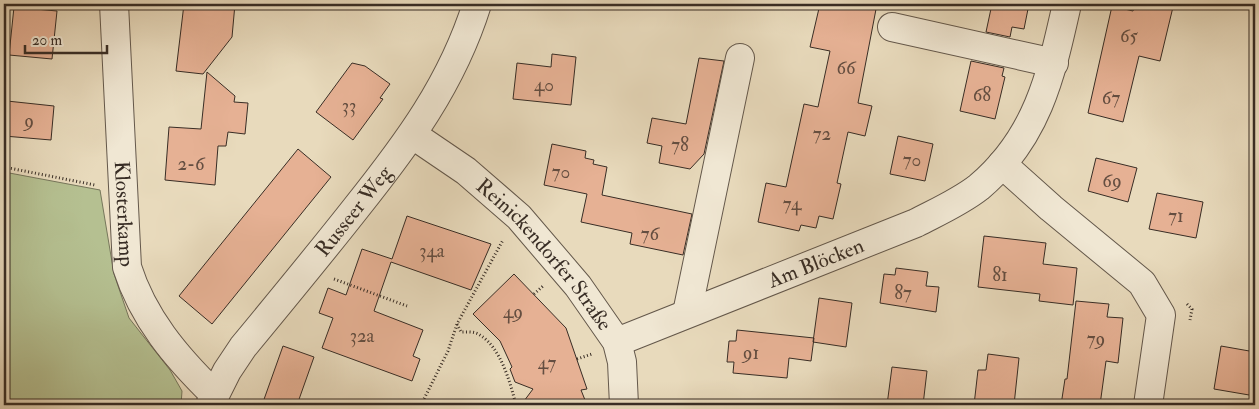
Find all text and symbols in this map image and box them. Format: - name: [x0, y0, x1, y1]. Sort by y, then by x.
- scale bar: [25, 22, 108, 54]
- house number: 65: [1120, 24, 1139, 48]
- text: 20 m: [32, 31, 62, 50]
- house number: 66: [836, 56, 857, 80]
- house number: 40: [534, 73, 554, 97]
- house number: 68: [973, 83, 991, 107]
- house number: 67: [1102, 86, 1120, 110]
- house number: 33: [342, 94, 356, 118]
- house number: 9: [22, 109, 34, 133]
- house number: 72: [813, 122, 831, 146]
- house number: 78: [671, 133, 689, 157]
- house number: 70: [903, 148, 921, 172]
- house number: 2-6: [177, 152, 206, 176]
- street label: Klosterkamp: [108, 160, 140, 267]
- street label: Russeer Weg: [310, 160, 398, 262]
- house number: 70: [552, 160, 570, 184]
- house number: 69: [1102, 169, 1122, 193]
- street label: Reinickendorfer Straße: [470, 173, 618, 336]
- house number: 74: [783, 192, 802, 216]
- house number: 71: [1168, 204, 1184, 228]
- house number: 76: [641, 222, 661, 246]
- street label: Am Blöcken: [763, 232, 868, 295]
- house number: 34a: [419, 239, 445, 263]
- house number: 81: [992, 263, 1008, 287]
- house number: 87: [894, 281, 912, 305]
- house number: 49: [503, 300, 523, 324]
- house number: 32a: [350, 324, 375, 348]
- house number: 79: [1087, 327, 1105, 351]
- house number: 91: [741, 341, 759, 365]
- house number: 47: [538, 351, 557, 375]

